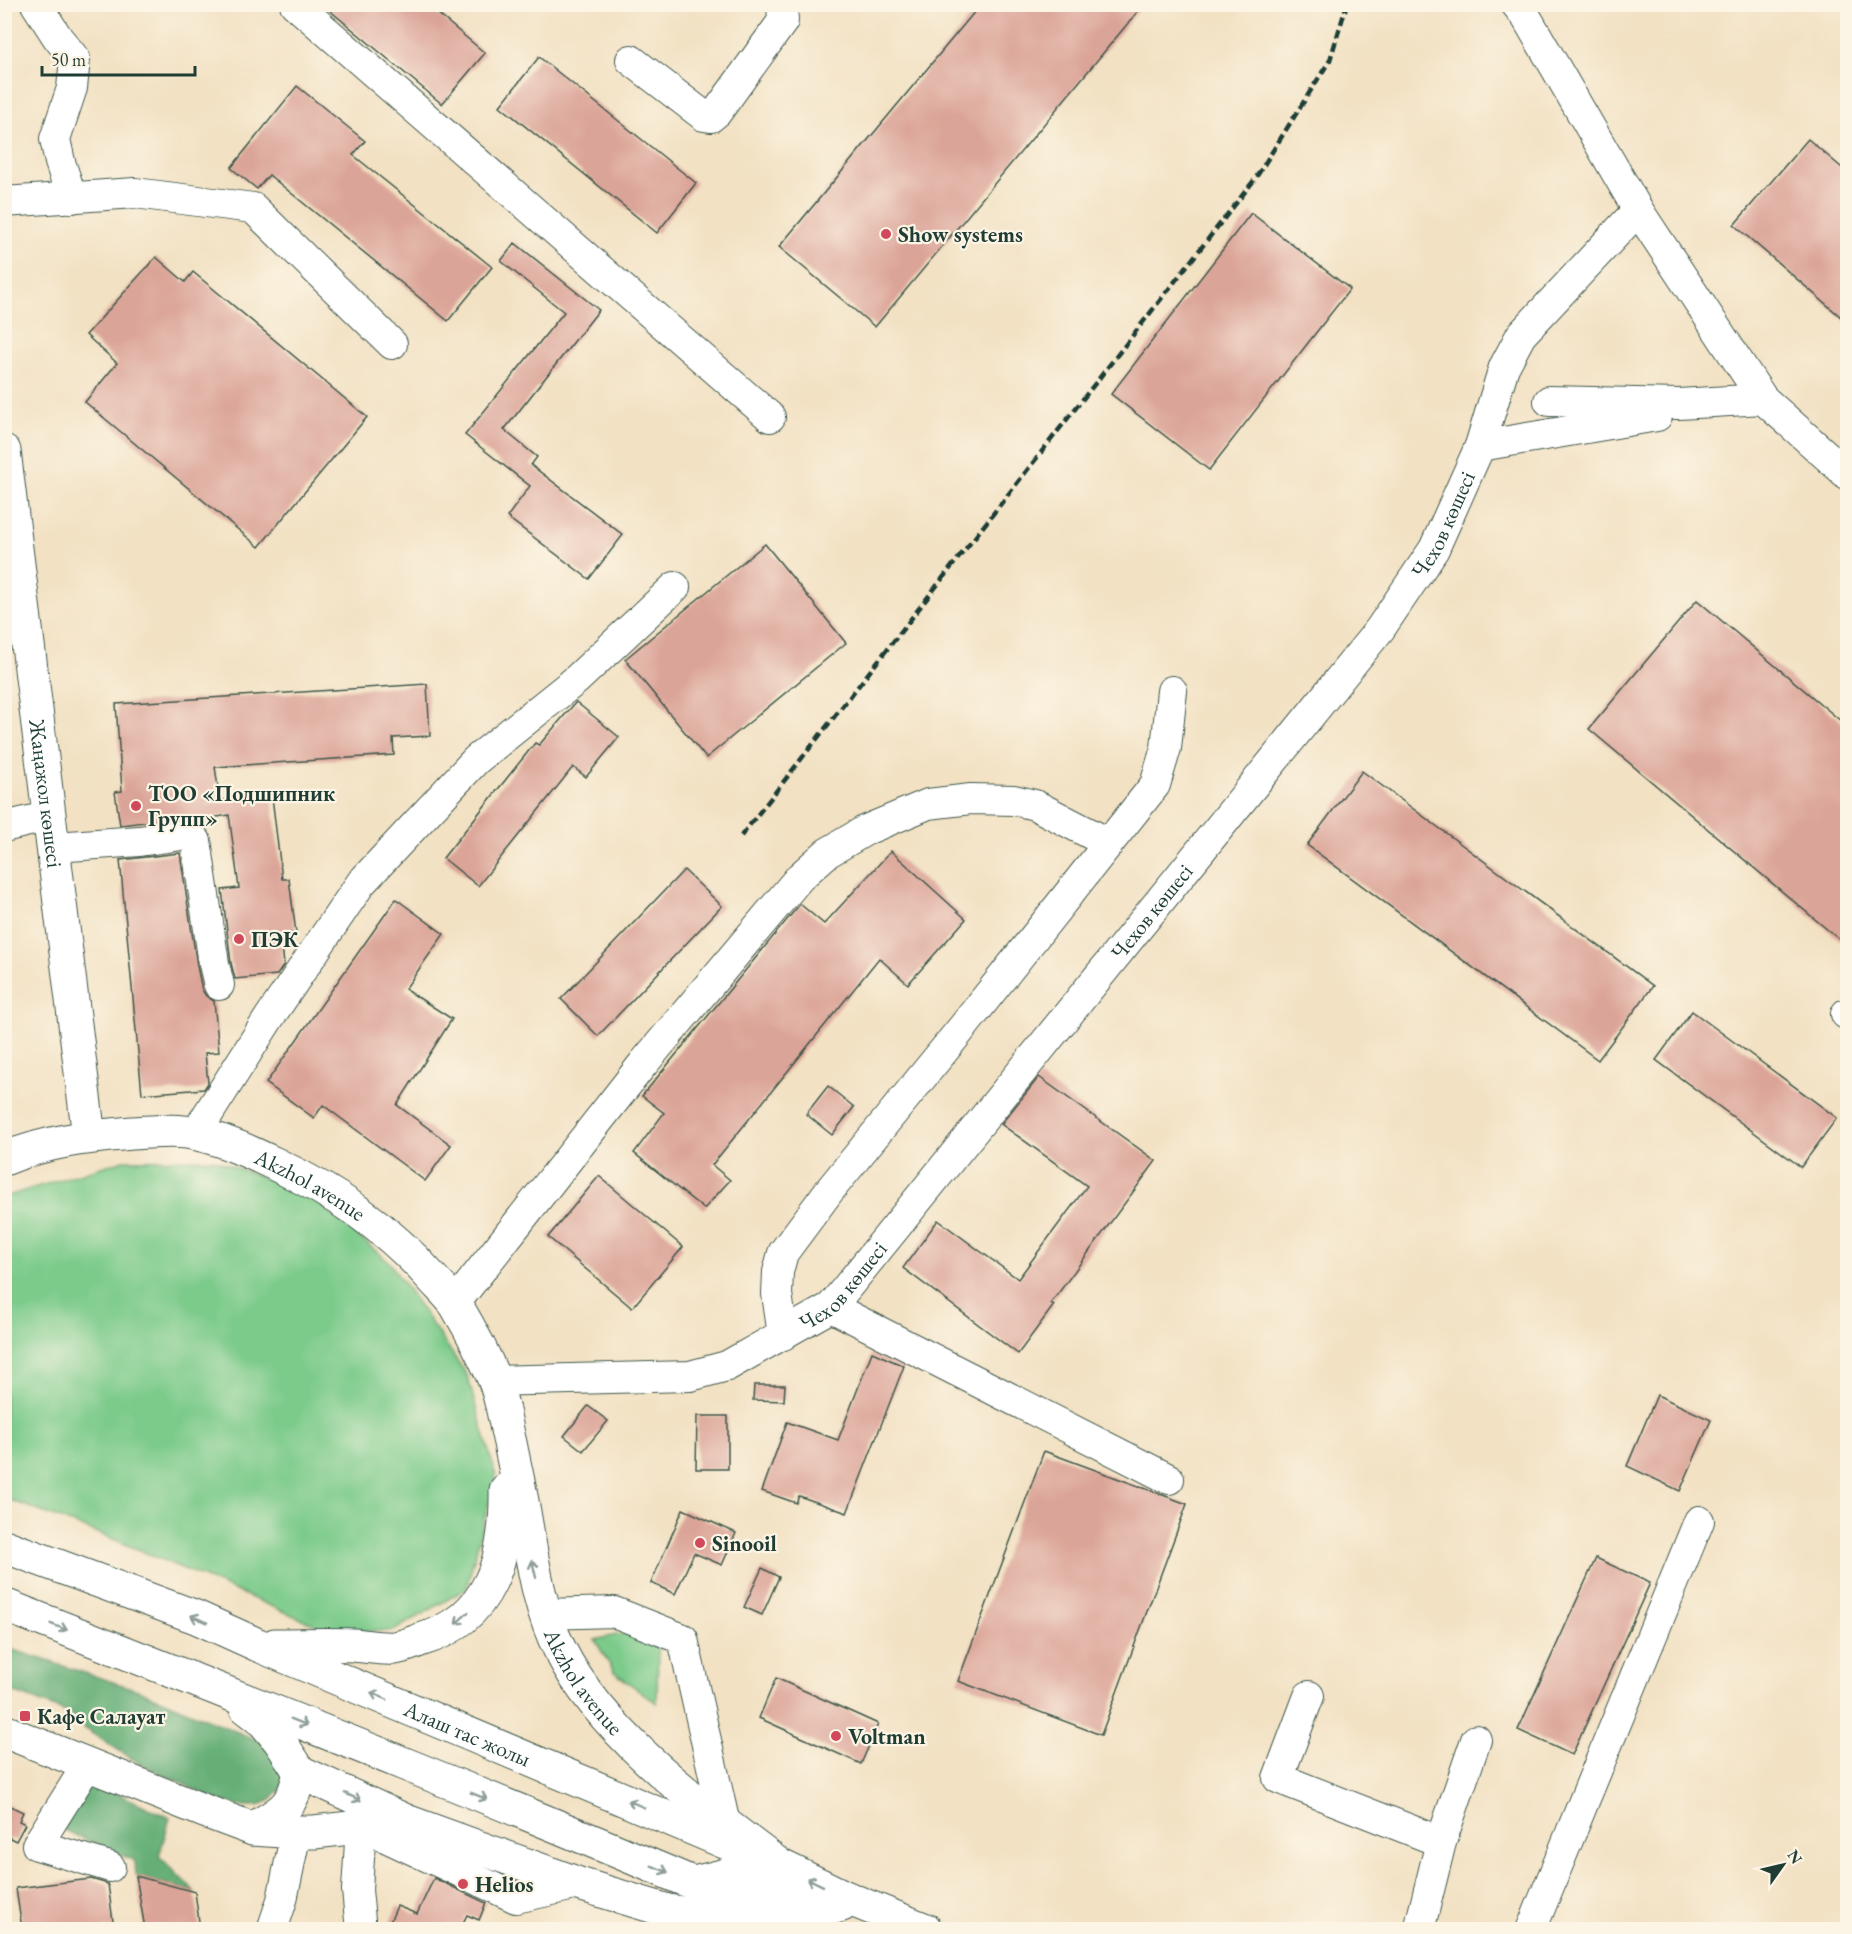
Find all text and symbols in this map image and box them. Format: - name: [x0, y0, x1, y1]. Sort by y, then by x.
- scale bar: [42, 39, 195, 77]
- text: 50 m: [51, 48, 86, 71]
- place label: Show systems: [898, 220, 1023, 249]
- marker: Show systems: [879, 227, 893, 241]
- street label: Чехов көшесі: [1405, 467, 1482, 584]
- street label: Жаңажол көшесі: [22, 716, 70, 869]
- place label: ТОО «Подшипник Групп»: [148, 779, 336, 833]
- marker: ТОО «Подшипник Групп»: [129, 799, 143, 813]
- street label: Чехов көшесі: [1104, 858, 1199, 966]
- place label: ПЭК: [251, 925, 299, 954]
- marker: ПЭК: [232, 932, 246, 946]
- street label: Akzhol avenue: [249, 1142, 372, 1228]
- street label: Чехов көшесі: [794, 1235, 894, 1337]
- place label: Sinooil: [712, 1529, 777, 1558]
- marker: Sinooil: [693, 1536, 707, 1550]
- one-way arrow: [527, 1560, 539, 1579]
- one-way arrow: [454, 1611, 469, 1625]
- one-way arrow: [191, 1613, 209, 1624]
- one-way arrow: [49, 1622, 68, 1633]
- street label: Akzhol avenue: [537, 1623, 630, 1742]
- one-way arrow: [370, 1690, 388, 1701]
- street label: Алаш тас жолы: [399, 1694, 535, 1773]
- place label: Кафе Салауат: [37, 1702, 166, 1731]
- marker: Кафе Салауат: [18, 1709, 32, 1723]
- one-way arrow: [289, 1717, 307, 1728]
- place label: Voltman: [848, 1722, 926, 1751]
- marker: Voltman: [829, 1729, 843, 1743]
- one-way arrow: [343, 1791, 361, 1803]
- one-way arrow: [470, 1791, 488, 1802]
- one-way arrow: [627, 1798, 645, 1809]
- north arrow: [1753, 1835, 1813, 1895]
- text: N: [1783, 1846, 1807, 1868]
- one-way arrow: [650, 1864, 669, 1875]
- place label: Helios: [475, 1870, 534, 1899]
- one-way arrow: [806, 1875, 824, 1887]
- marker: Helios: [456, 1877, 470, 1891]

